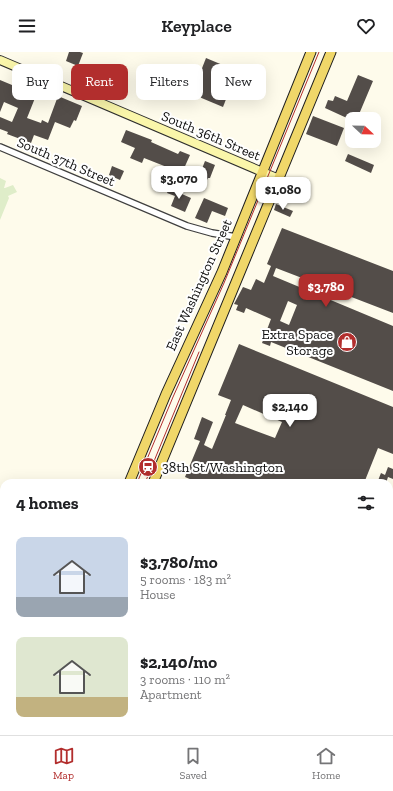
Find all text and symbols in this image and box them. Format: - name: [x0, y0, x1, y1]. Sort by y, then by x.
- icon: menu: [16, 15, 38, 37]
- text: Keyplace: [161, 15, 232, 37]
- icon: heart: [355, 15, 377, 37]
- chip: Buy: [12, 64, 63, 100]
- chip: Rent: [71, 64, 128, 100]
- chip: Filters: [136, 64, 203, 100]
- chip: New: [211, 64, 266, 100]
- street label: South 36th Street: [159, 108, 264, 165]
- north arrow: [345, 112, 381, 148]
- map controls: [345, 112, 381, 148]
- street label: South 37th Street: [14, 134, 118, 191]
- pin: $3,070: [146, 166, 212, 200]
- text: $3,070: [160, 171, 198, 186]
- pin: $1,080: [250, 177, 316, 211]
- text: $1,080: [265, 182, 301, 197]
- street label: East Washington Street: [162, 216, 236, 353]
- pin: $3,780: [293, 274, 359, 308]
- text: $3,780: [308, 279, 344, 294]
- place label: Extra Space Storage: [262, 326, 333, 359]
- shop icon: Extra Space Storage: [336, 331, 358, 353]
- pin: $2,140: [257, 394, 323, 428]
- text: $2,140: [272, 399, 308, 414]
- station icon: 38th St/Washington: [137, 456, 159, 478]
- place label: 38th St/Washington: [162, 459, 283, 476]
- icon: filters: [355, 492, 377, 514]
- text: 4 homes: [16, 493, 79, 513]
- text: $3,780/mo: [140, 552, 218, 572]
- icon: home: [48, 553, 96, 601]
- text: 5 rooms · 183 m²: [140, 572, 231, 587]
- text: House: [140, 587, 175, 602]
- text: $2,140/mo: [140, 652, 217, 672]
- icon: home: [48, 653, 96, 701]
- text: 3 rooms · 110 m²: [140, 672, 230, 687]
- text: Apartment: [140, 687, 202, 702]
- tab: Map: [53, 745, 75, 782]
- tab: Saved: [180, 745, 207, 782]
- tab: Home: [312, 745, 340, 782]

